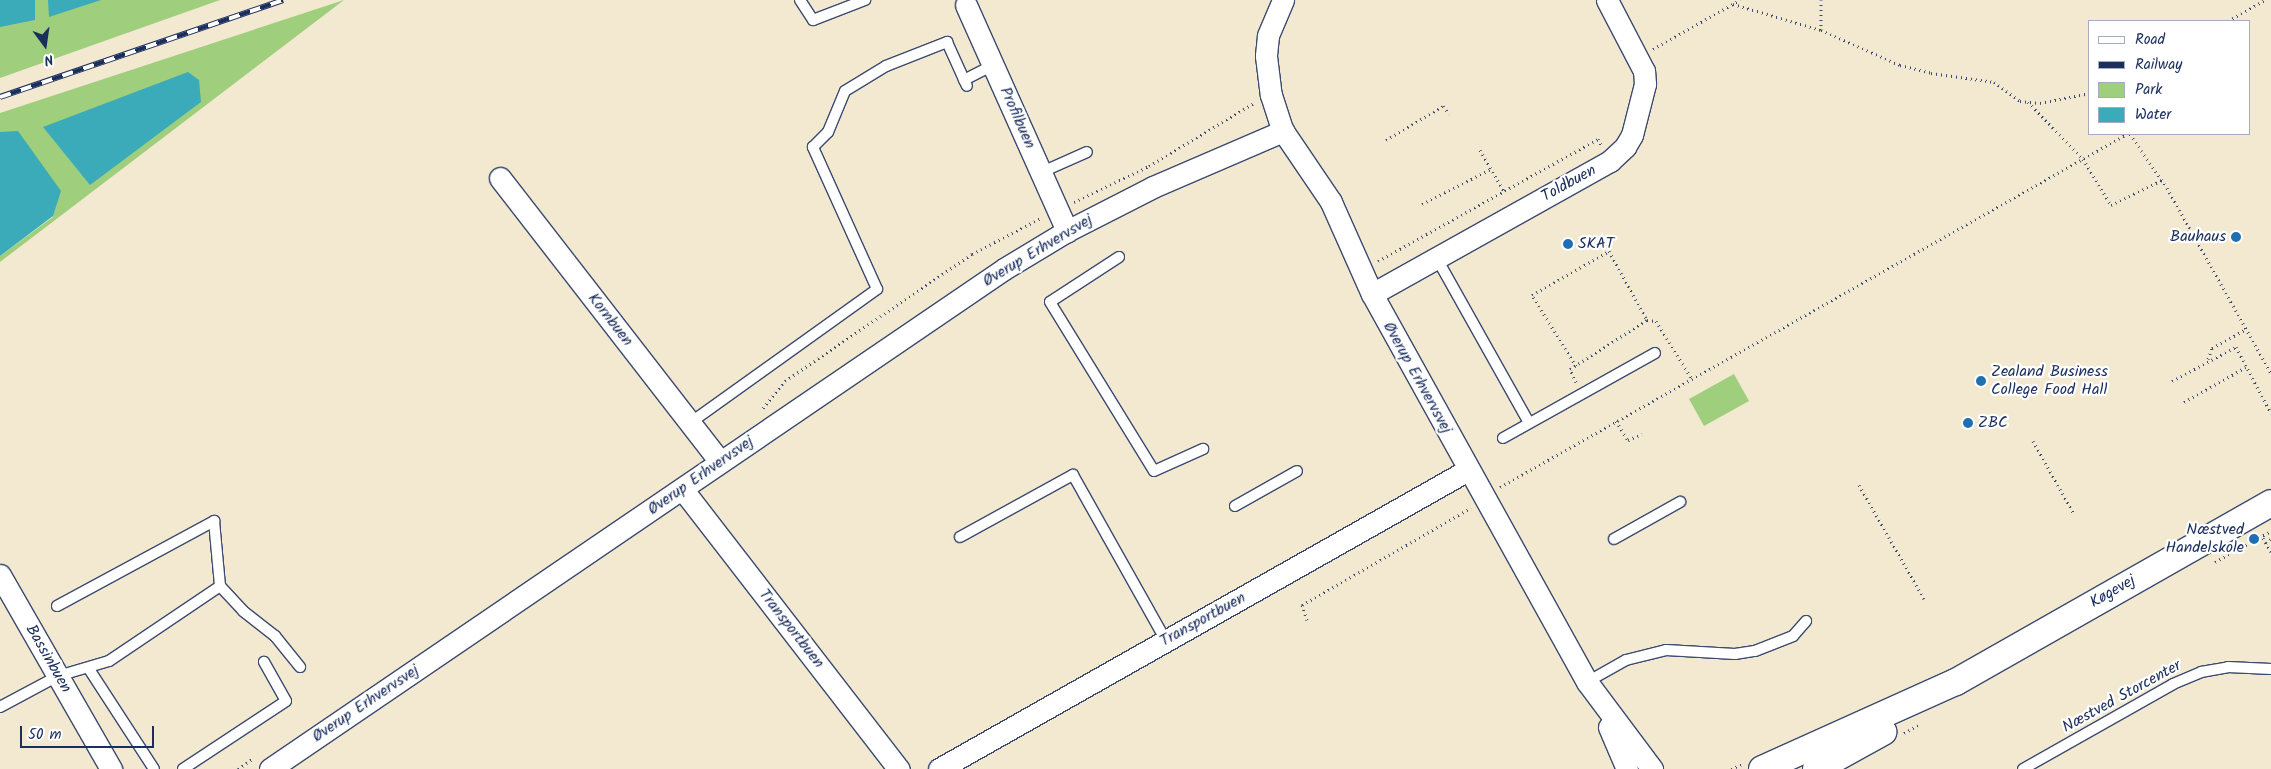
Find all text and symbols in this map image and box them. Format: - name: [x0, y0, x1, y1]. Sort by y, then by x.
- north arrow: [20, 20, 70, 70]
- legend: [2088, 20, 2251, 135]
- text: Road: [2135, 28, 2165, 52]
- text: N: [42, 48, 56, 71]
- text: Railway: [2135, 53, 2182, 77]
- text: Park: [2135, 78, 2162, 102]
- street label: Profilbuen: [995, 84, 1039, 152]
- text: Water: [2135, 103, 2171, 127]
- street label: Toldbuen: [1538, 161, 1600, 207]
- street label: Øverup Erhvervsvej: [980, 211, 1096, 291]
- place label: Bauhaus: [2170, 227, 2226, 247]
- marker: Bauhaus: [2230, 231, 2242, 243]
- place label: SKAT: [1578, 234, 1614, 254]
- marker: SKAT: [1562, 238, 1574, 250]
- street label: Kornbuen: [583, 290, 637, 350]
- street label: Øverup Erhvervsvej: [1378, 319, 1456, 437]
- place label: Zealand Business College Food Hall: [1991, 362, 2108, 400]
- marker: Zealand Business College Food Hall: [1975, 375, 1987, 387]
- place label: ZBC: [1978, 413, 2008, 433]
- marker: ZBC: [1962, 417, 1974, 429]
- street label: Øverup Erhvervsvej: [644, 432, 758, 520]
- place label: Næstved Handelskole: [2165, 520, 2244, 558]
- marker: Næstved Handelskole: [2248, 533, 2260, 545]
- street label: Køgevej: [2087, 571, 2139, 613]
- street label: Transportbuen: [754, 586, 828, 672]
- street label: Transportbuen: [1157, 589, 1249, 651]
- street label: Bassinbuen: [21, 622, 75, 696]
- street label: Næstved Storcenter: [2059, 656, 2185, 738]
- street label: Øverup Erhvervsvej: [309, 661, 423, 747]
- scale bar: [22, 716, 156, 748]
- text: 50 m: [28, 723, 62, 747]

